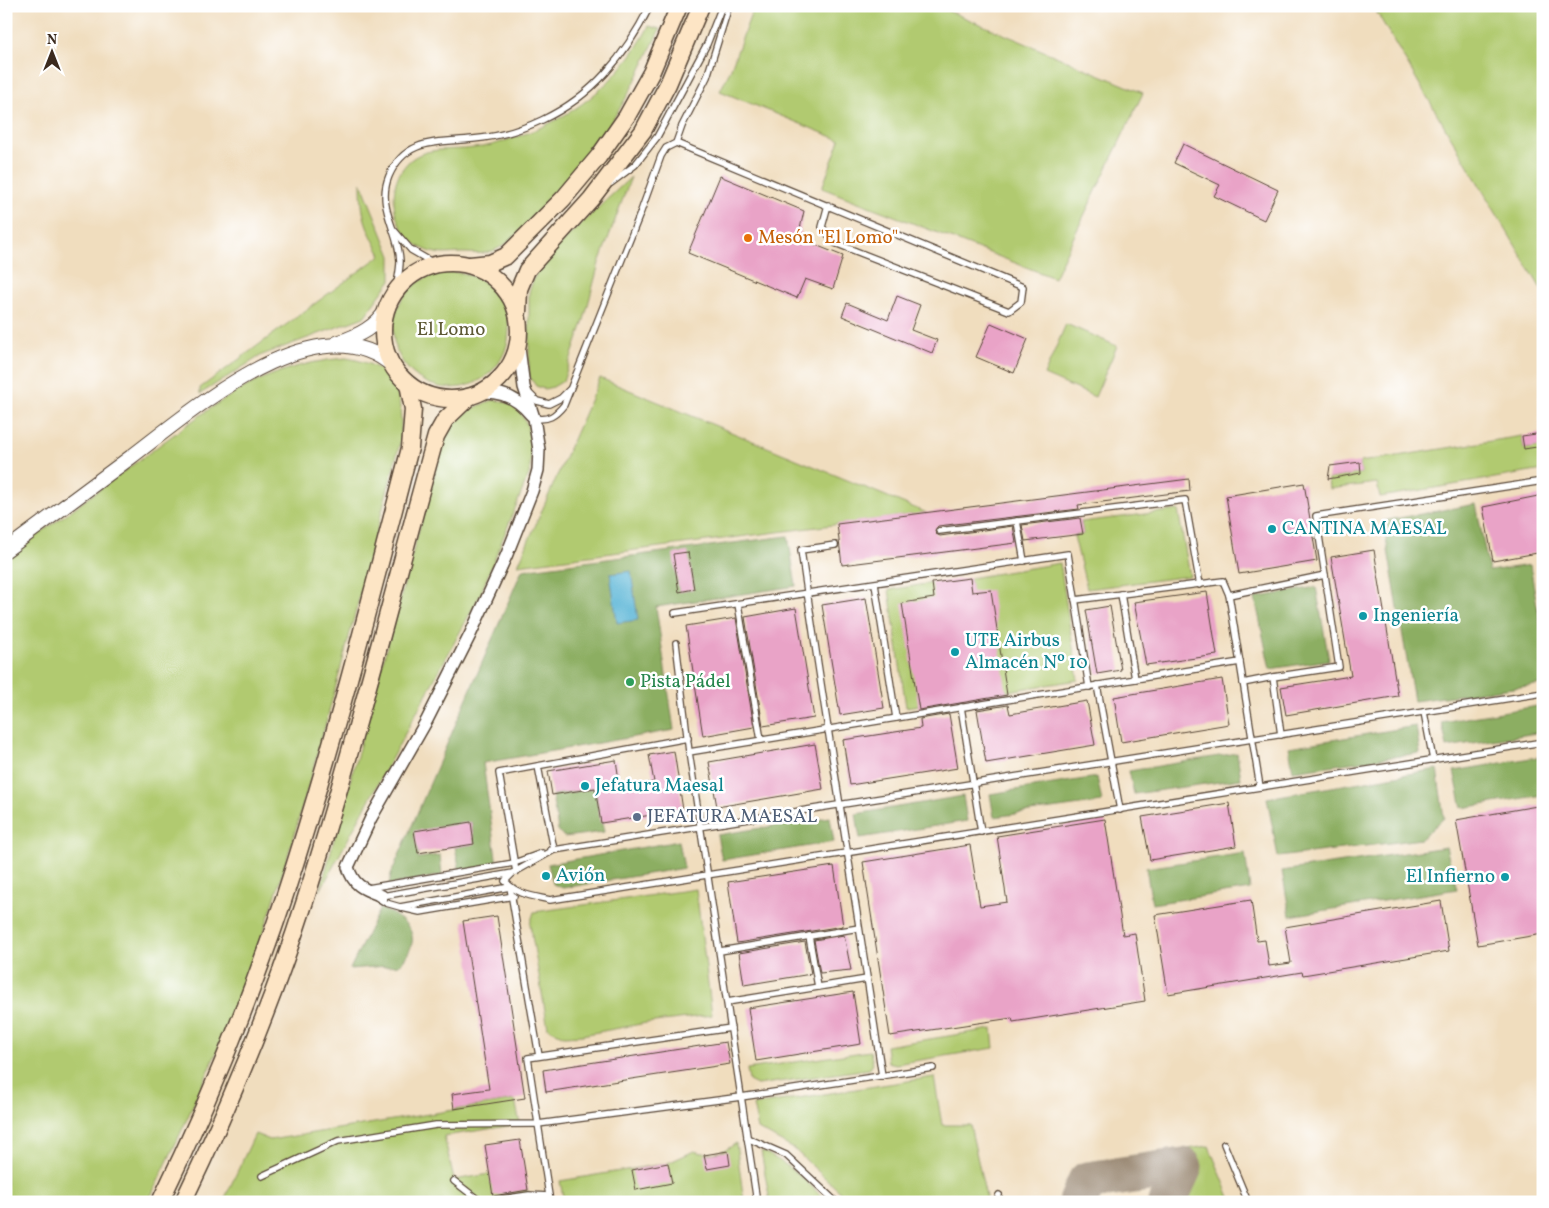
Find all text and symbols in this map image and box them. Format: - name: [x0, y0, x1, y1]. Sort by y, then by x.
- north arrow: [28, 28, 78, 78]
- text: N: [47, 31, 57, 50]
- place label: Mesón "El Lomo": [758, 225, 898, 251]
- marker: Mesón "El Lomo": [742, 232, 754, 244]
- park label: El Lomo: [417, 317, 485, 343]
- place label: CANTINA MAESAL: [1282, 516, 1447, 542]
- marker: CANTINA MAESAL: [1266, 523, 1278, 535]
- place label: Ingeniería: [1373, 603, 1459, 629]
- marker: Ingeniería: [1357, 610, 1369, 622]
- place label: UTE Airbus Almacén Nº 10: [965, 628, 1088, 676]
- marker: UTE Airbus Almacén Nº 10: [949, 646, 961, 658]
- place label: Pista Pádel: [640, 669, 731, 695]
- marker: Pista Pádel: [624, 676, 636, 688]
- place label: Jefatura Maesal: [595, 773, 724, 799]
- marker: Jefatura Maesal: [579, 780, 591, 792]
- place label: JEFATURA MAESAL: [647, 804, 818, 830]
- marker: JEFATURA MAESAL: [631, 811, 643, 823]
- place label: Avión: [556, 863, 605, 889]
- place label: El Infierno: [1406, 864, 1495, 890]
- marker: Avión: [540, 870, 552, 882]
- marker: El Infierno: [1499, 871, 1511, 883]

